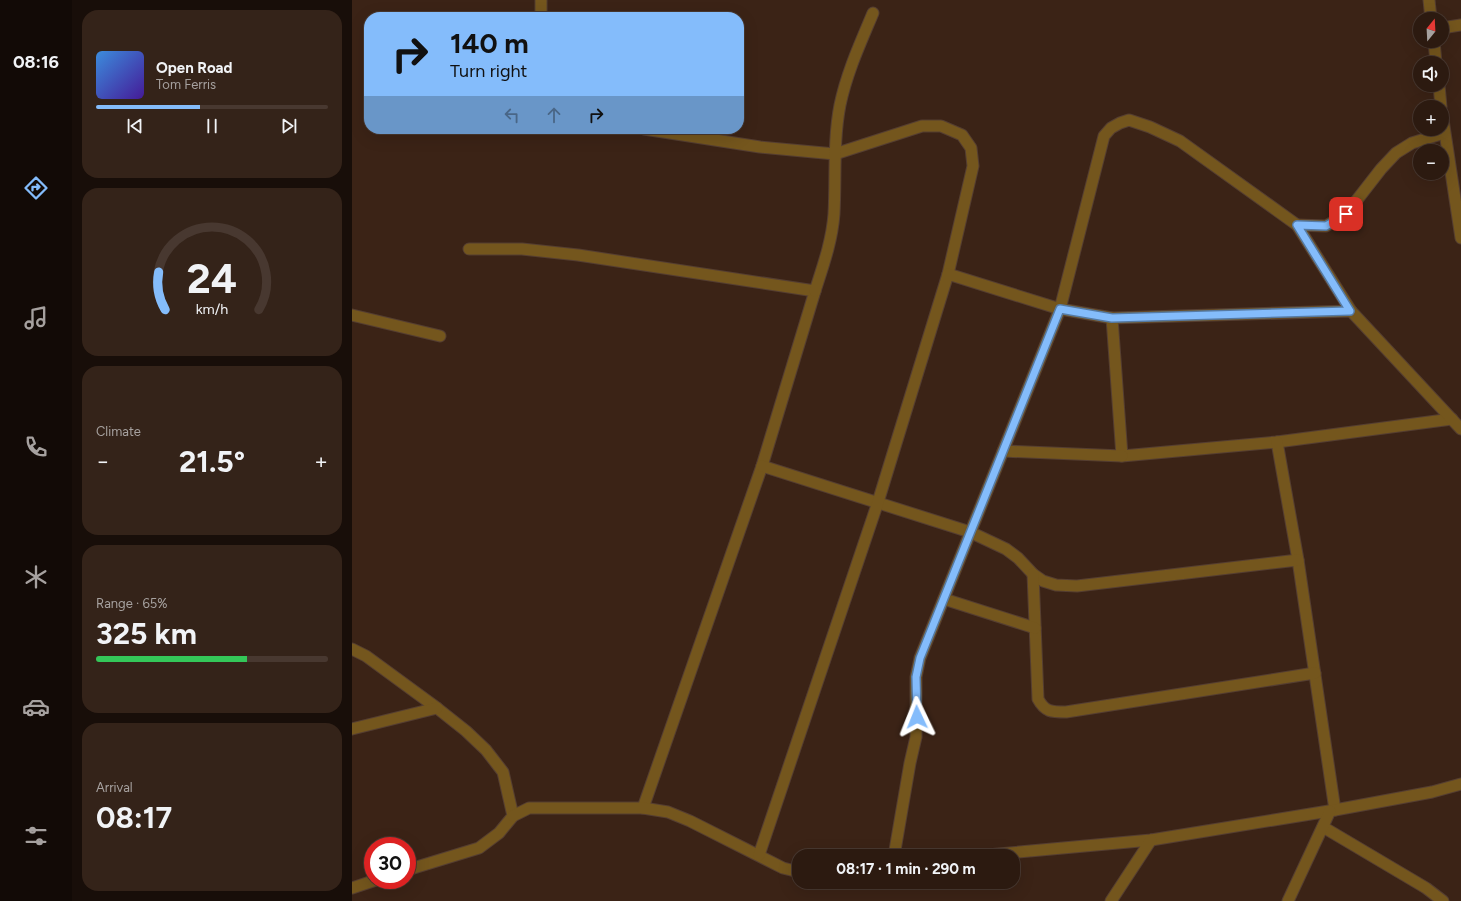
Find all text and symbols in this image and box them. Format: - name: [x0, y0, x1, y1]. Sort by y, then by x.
- north arrow: [1413, 12, 1449, 48]
- map controls: [1413, 12, 1449, 180]
- text: 140 m: [450, 26, 529, 60]
- icon: right: [384, 28, 436, 80]
- text: 08:16: [13, 51, 59, 73]
- button: sound: [1413, 56, 1449, 92]
- text: Open Road: [156, 59, 233, 77]
- text: Turn right: [450, 60, 527, 82]
- text: Tom Ferris: [156, 77, 216, 92]
- button: +: [1413, 100, 1449, 136]
- icon: left: [501, 104, 523, 126]
- icon: ahead: [543, 104, 565, 126]
- icon: right: [585, 104, 607, 126]
- icon: previous: [124, 115, 146, 137]
- icon: pause: [201, 115, 223, 137]
- icon: next: [278, 115, 300, 137]
- button: −: [1413, 144, 1449, 180]
- icon: directions: [22, 174, 50, 202]
- pin: [1329, 197, 1363, 231]
- icon: arrive: [1335, 203, 1357, 225]
- text: 24: [187, 253, 237, 303]
- text: km/h: [196, 300, 228, 318]
- icon: music: [22, 304, 50, 332]
- text: Climate: [96, 424, 141, 439]
- icon: phone: [22, 433, 50, 461]
- text: 21.5°: [179, 443, 245, 480]
- text: −: [96, 448, 110, 475]
- text: +: [314, 448, 328, 475]
- icon: climate: [22, 563, 50, 591]
- text: Range · 65%: [96, 596, 168, 611]
- text: 325 km: [96, 615, 197, 652]
- icon: car: [22, 693, 50, 721]
- position arrow: [896, 696, 938, 738]
- text: Arrival: [96, 780, 133, 795]
- text: 08:17: [96, 799, 172, 836]
- icon: filters: [22, 822, 50, 850]
- speed limit sign: 30: [364, 837, 416, 889]
- text: 08:17 · 1 min · 290 m: [836, 860, 976, 878]

